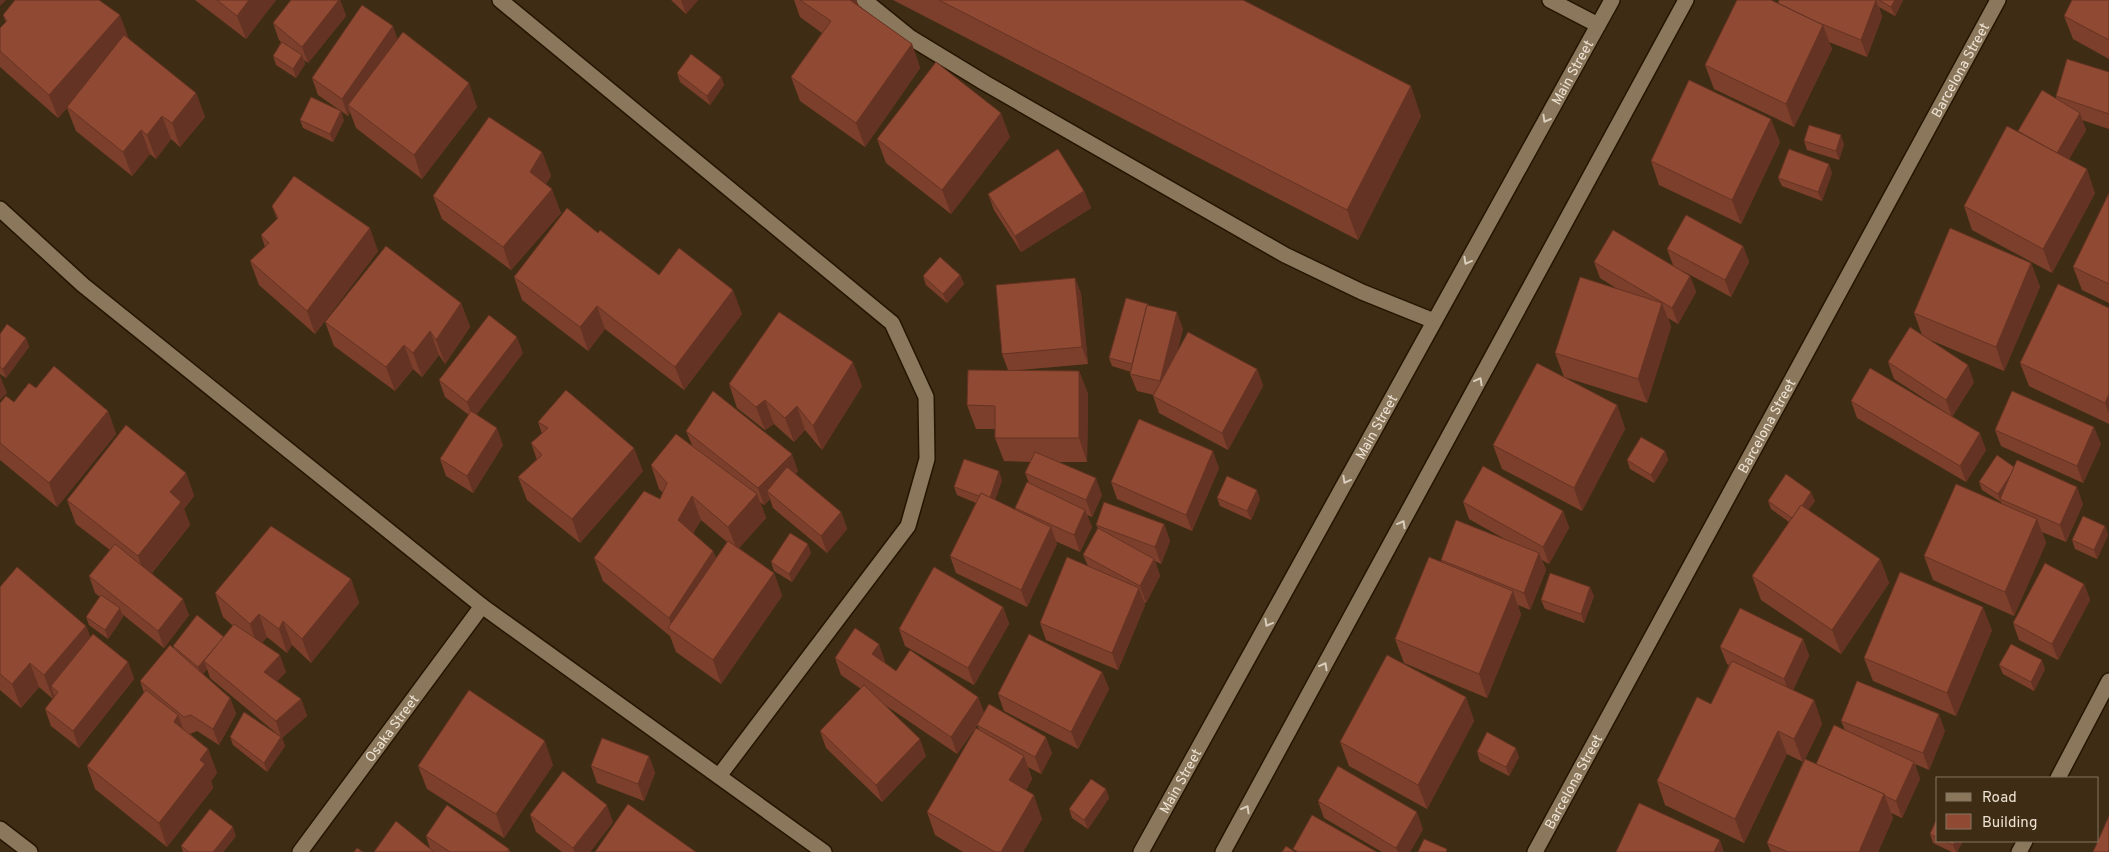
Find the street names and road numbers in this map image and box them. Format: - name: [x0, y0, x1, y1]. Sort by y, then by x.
- street label: Barcelona Street: [1929, 20, 1994, 121]
- street label: Main Street: [1549, 38, 1598, 108]
- street label: Barcelona Street: [1735, 376, 1800, 477]
- street label: Main Street: [1353, 392, 1402, 463]
- street label: Osaka Street: [362, 692, 423, 766]
- street label: Barcelona Street: [1542, 732, 1607, 833]
- street label: Main Street: [1157, 746, 1206, 817]

